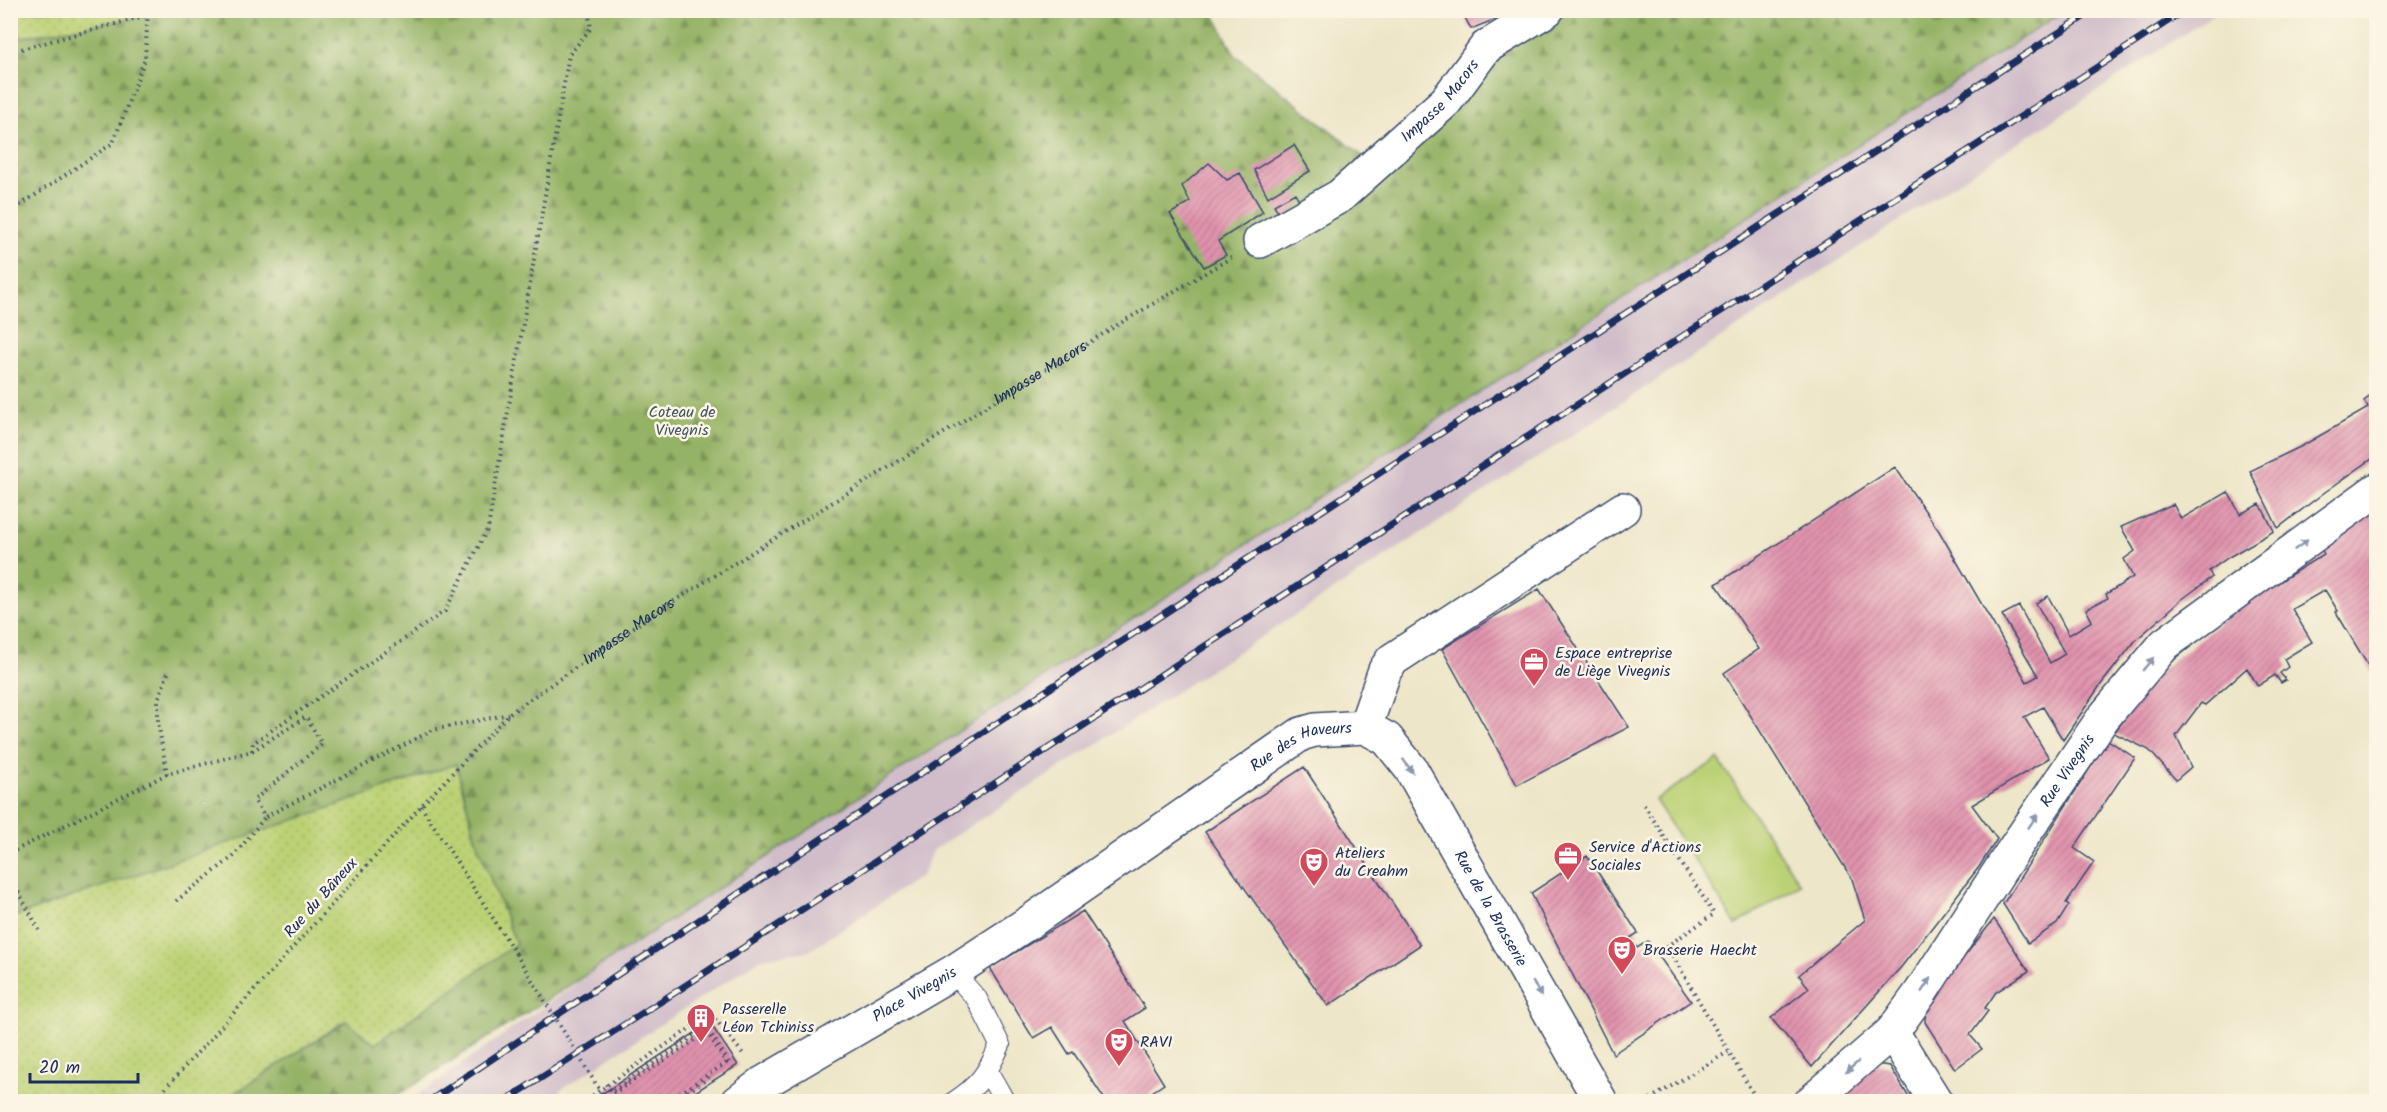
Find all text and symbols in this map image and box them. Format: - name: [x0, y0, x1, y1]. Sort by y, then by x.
- street label: Impasse Macors: [1395, 54, 1485, 149]
- street label: Impasse Macors: [988, 334, 1092, 412]
- park label: Coteau de Vivegnis: [648, 400, 716, 443]
- one-way arrow: [2293, 538, 2309, 551]
- street label: Impasse Macors: [577, 591, 680, 672]
- place label: Espace entreprise de Liège Vivegnis: [1555, 641, 1672, 684]
- office icon: Espace entreprise de Liège Vivegnis: [1518, 646, 1550, 688]
- one-way arrow: [2141, 657, 2154, 672]
- street label: Rue des Haveurs: [1245, 715, 1353, 778]
- street label: Rue Vivegnis: [2034, 729, 2101, 812]
- one-way arrow: [1401, 759, 1413, 774]
- one-way arrow: [2027, 814, 2039, 830]
- place label: Service d'Actions Sociales: [1589, 835, 1701, 878]
- office icon: Service d'Actions Sociales: [1552, 840, 1584, 882]
- place label: Ateliers du Creahm: [1335, 841, 1408, 884]
- theatre icon: Ateliers du Creahm: [1298, 846, 1330, 888]
- street label: Rue de la Brasserie: [1447, 846, 1534, 971]
- street label: Rue du Bâneux: [278, 851, 365, 944]
- theatre icon: Brasserie Haecht: [1606, 934, 1638, 976]
- place label: Brasserie Haecht: [1643, 938, 1758, 963]
- street label: Place Vivegnis: [868, 960, 962, 1029]
- one-way arrow: [1920, 977, 1932, 993]
- one-way arrow: [1532, 981, 1542, 998]
- place label: Passerelle Léon Tchiniss: [722, 997, 814, 1040]
- building icon: Passerelle Léon Tchiniss: [685, 1002, 717, 1044]
- theatre icon: RAVI: [1103, 1026, 1135, 1068]
- place label: RAVI: [1140, 1030, 1173, 1055]
- scale bar: [30, 1046, 138, 1084]
- text: 20 m: [39, 1054, 80, 1083]
- one-way arrow: [1845, 1060, 1860, 1073]

